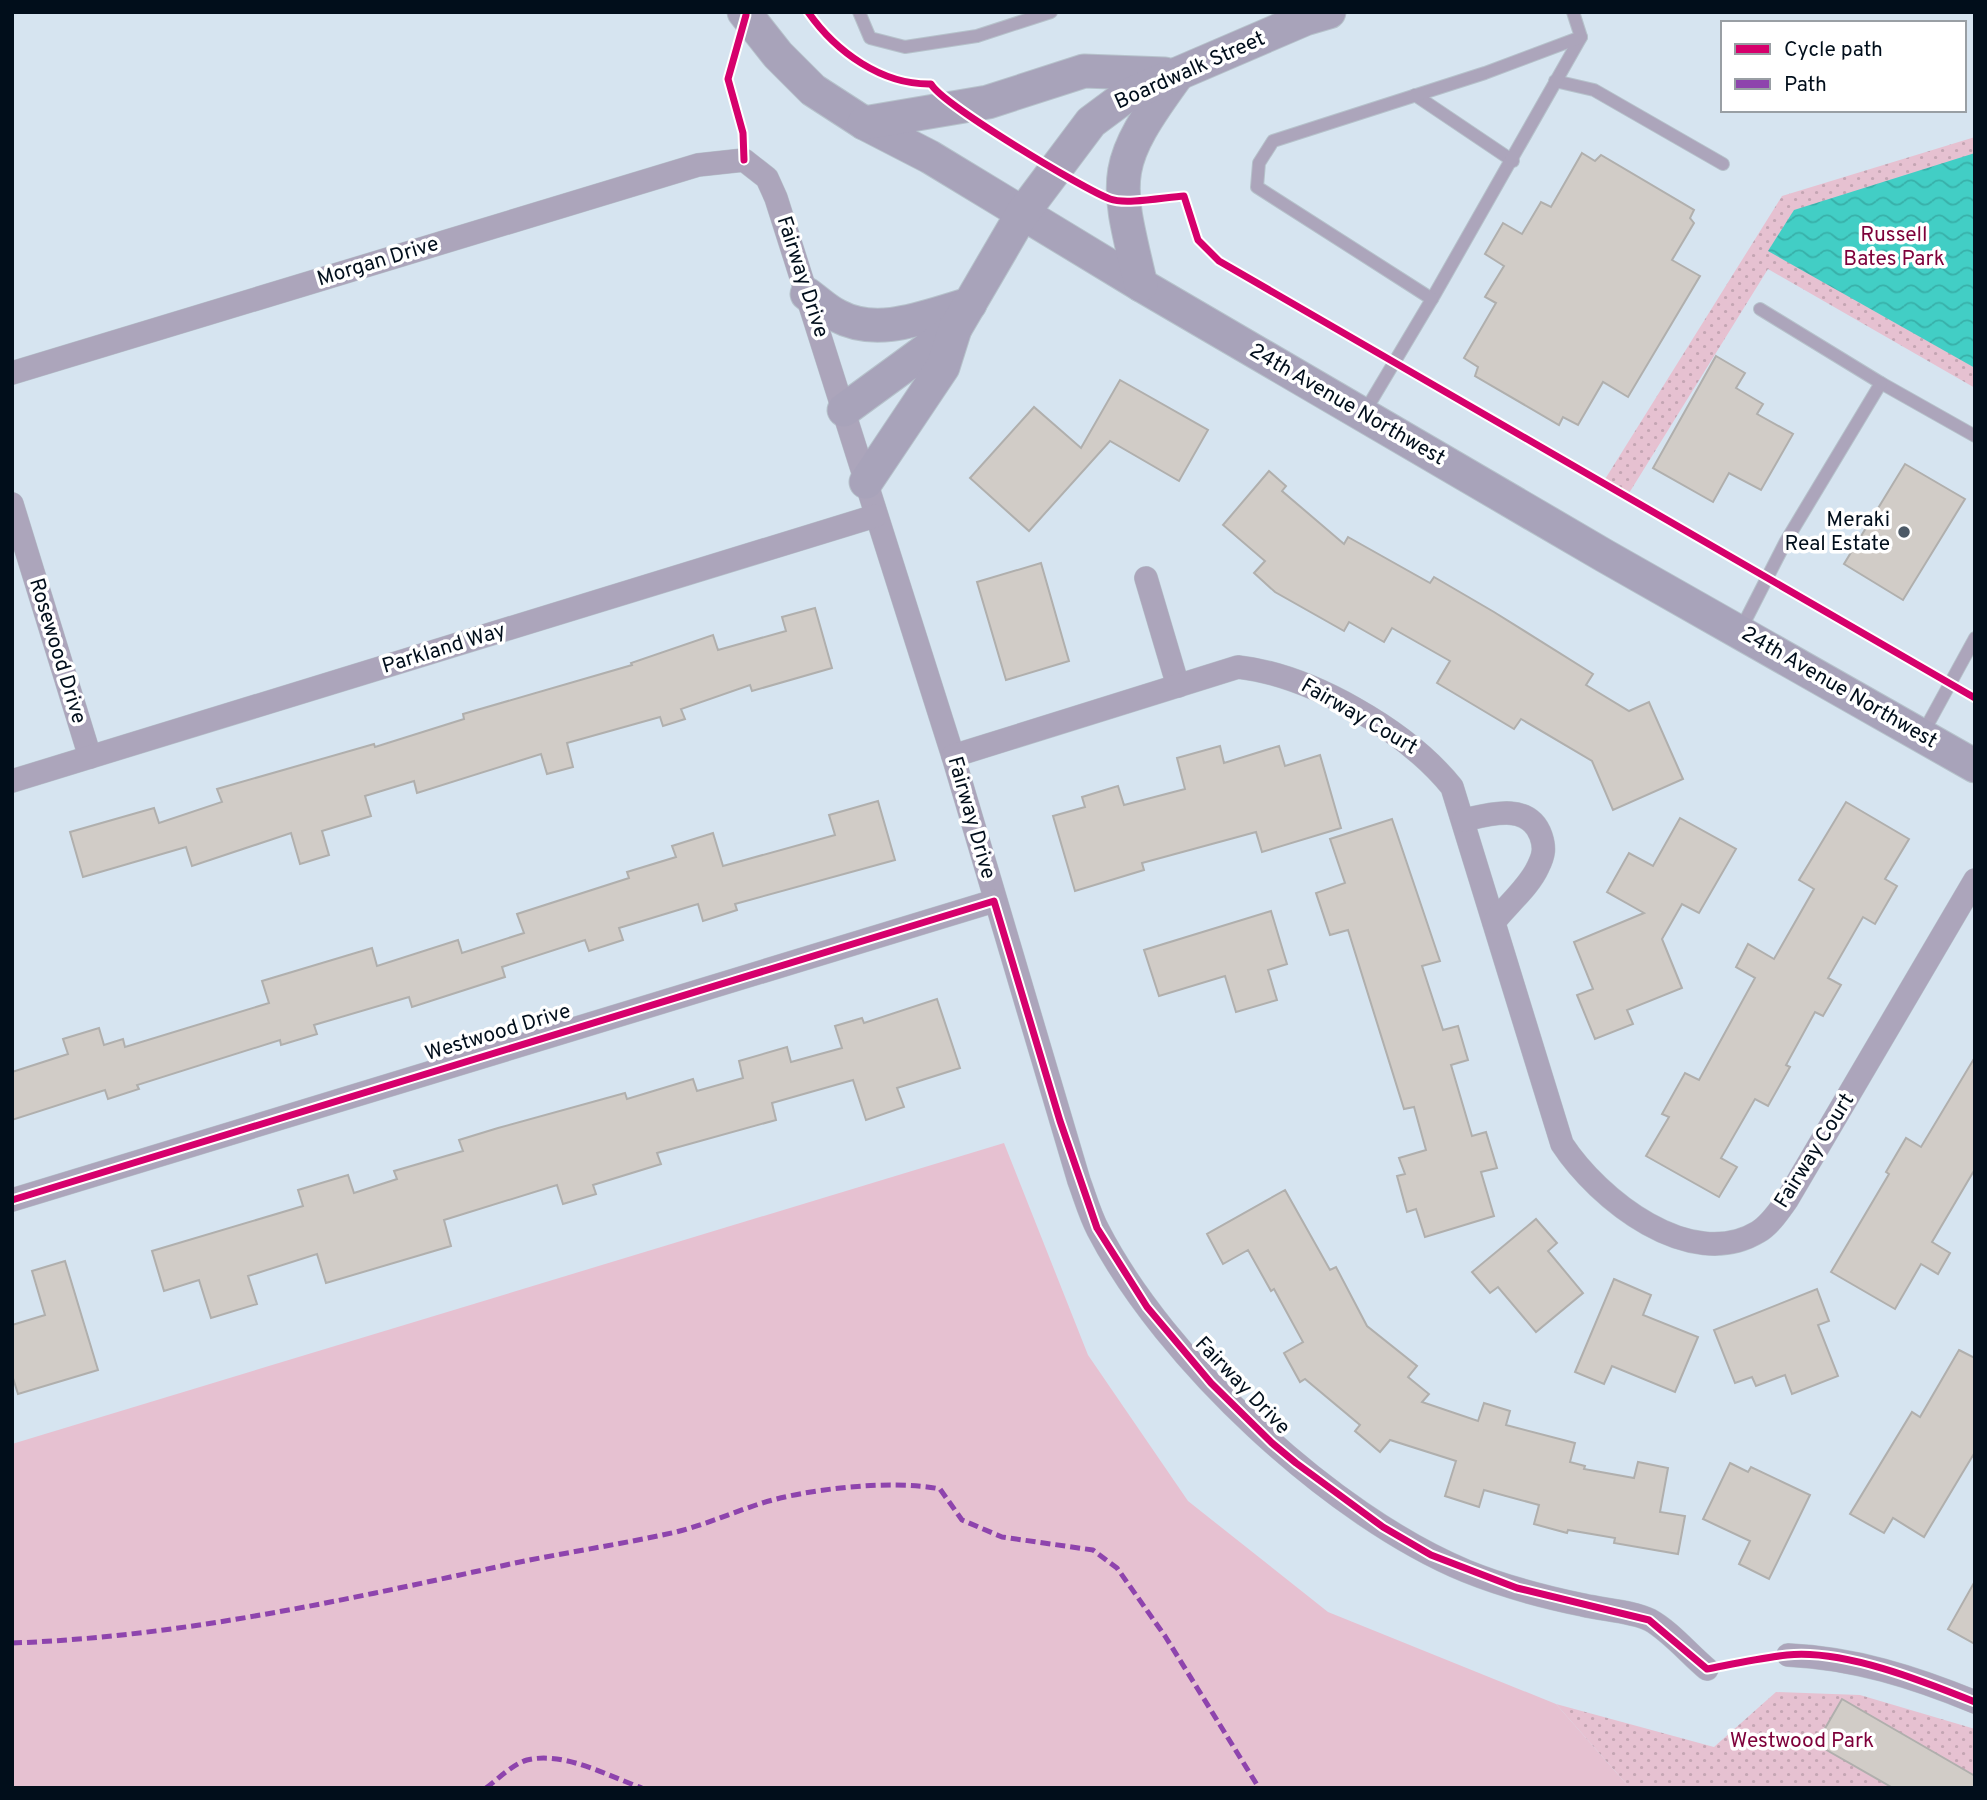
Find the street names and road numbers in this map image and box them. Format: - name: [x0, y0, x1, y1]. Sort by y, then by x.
- street label: Boardwalk Street: [1111, 26, 1269, 116]
- street label: Fairway Drive: [770, 213, 834, 341]
- street label: Morgan Drive: [314, 231, 442, 293]
- street label: 24th Avenue Northwest: [1244, 338, 1450, 472]
- street label: Rosewood Drive: [22, 575, 92, 727]
- street label: Parkland Way: [379, 617, 509, 681]
- street label: 24th Avenue Northwest: [1736, 621, 1942, 755]
- street label: Fairway Court: [1296, 673, 1422, 761]
- street label: Fairway Drive: [941, 754, 1001, 882]
- street label: Westwood Drive: [422, 998, 574, 1068]
- street label: Fairway Court: [1769, 1089, 1861, 1213]
- street label: Fairway Drive: [1188, 1331, 1296, 1441]

